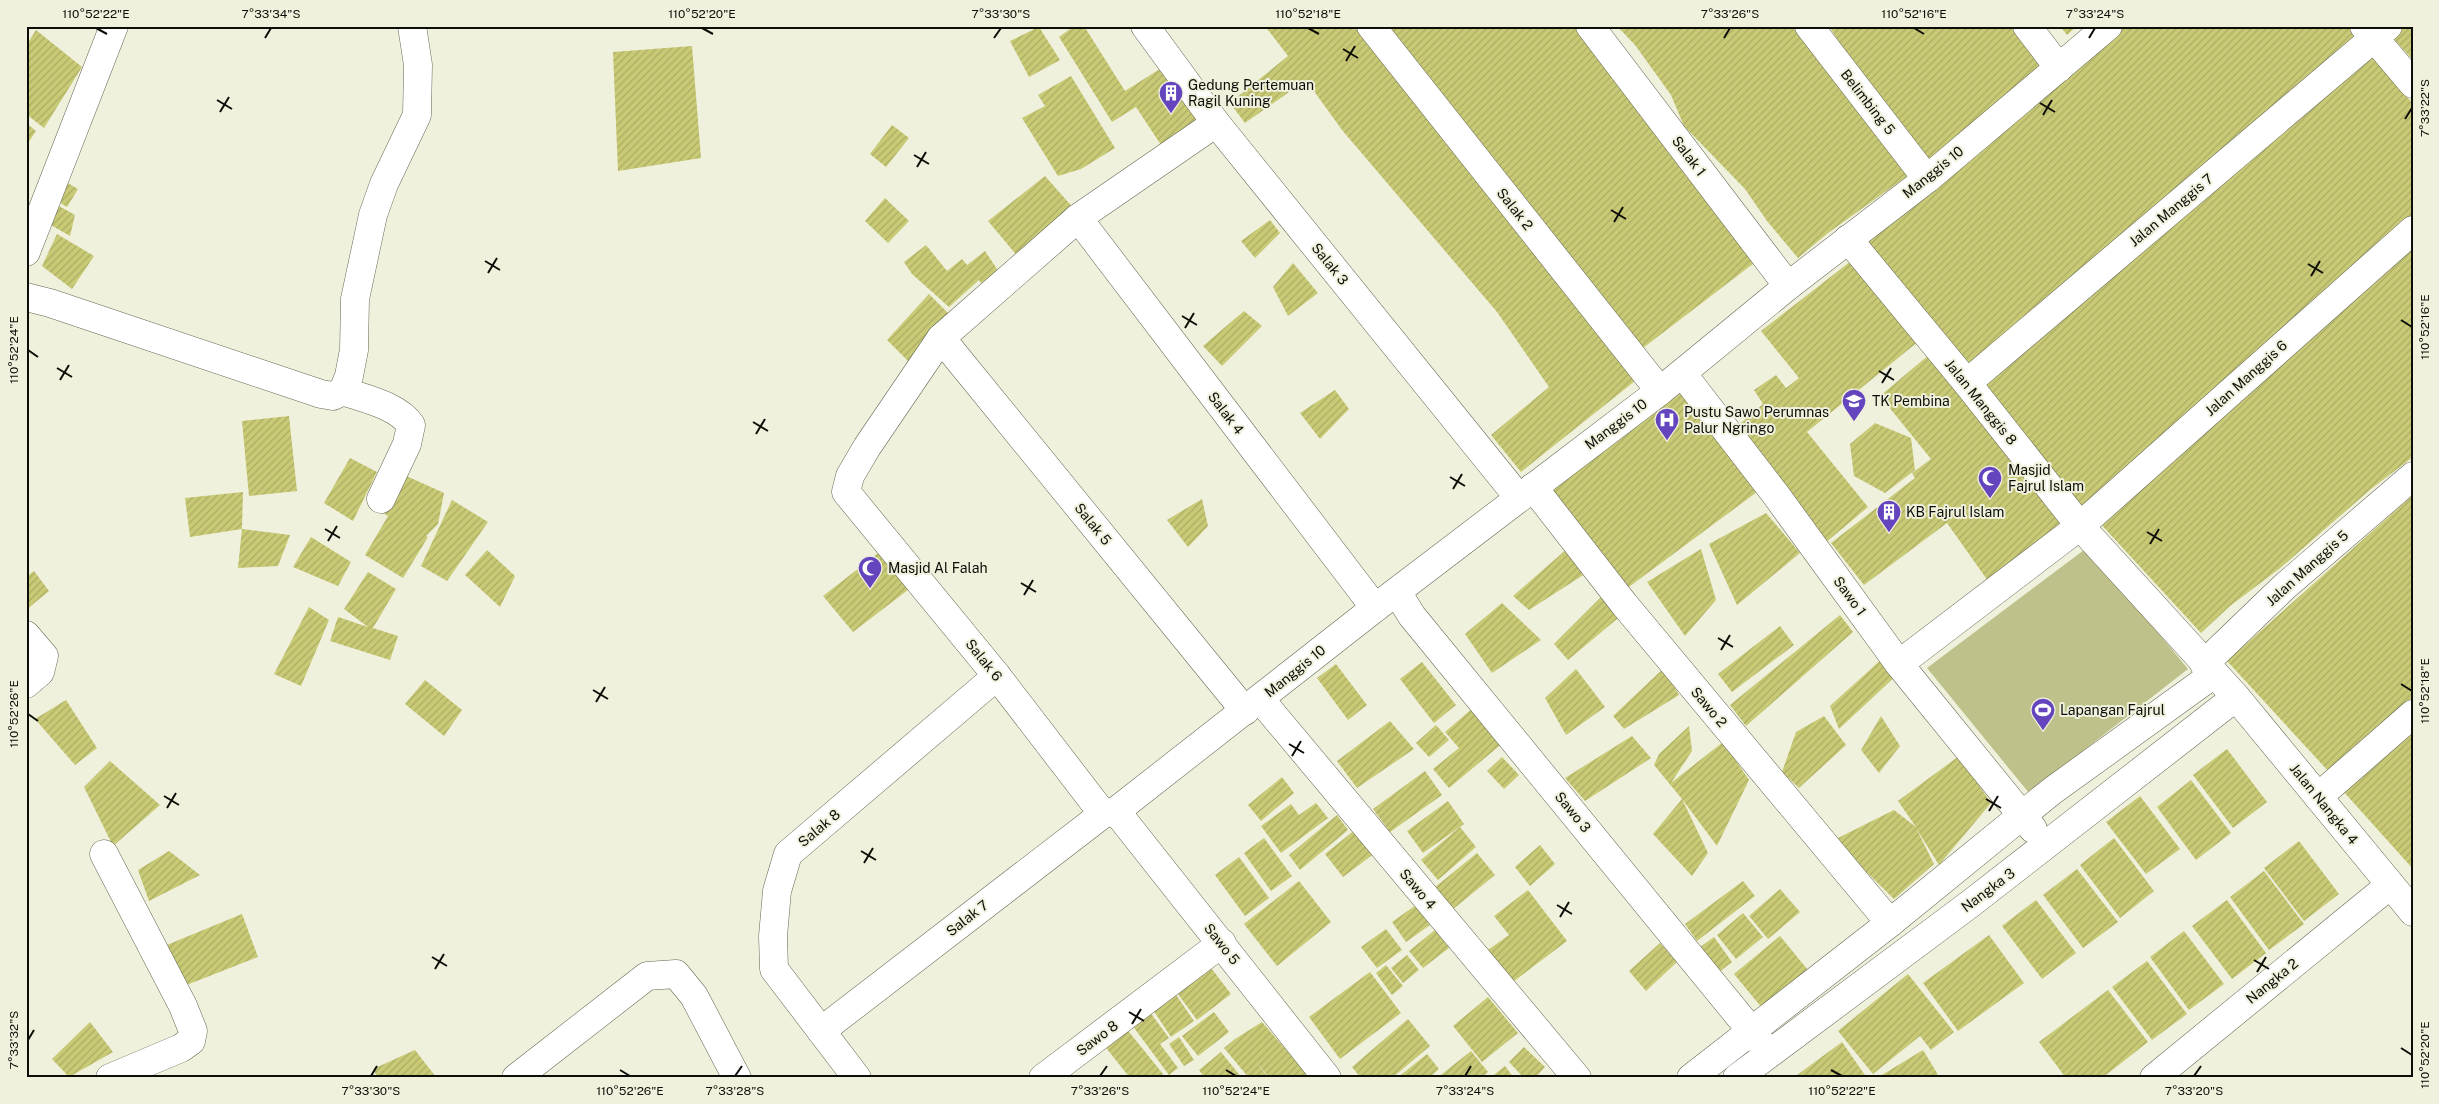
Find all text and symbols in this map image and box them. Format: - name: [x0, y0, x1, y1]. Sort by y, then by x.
- text: 110°52'22"E: [62, 7, 130, 21]
- text: 7°33'34"S: [241, 7, 301, 21]
- text: 110°52'20"E: [668, 7, 736, 21]
- text: 7°33'30"S: [972, 7, 1030, 21]
- text: 110°52'18"E: [1275, 7, 1341, 21]
- text: 7°33'26"S: [1701, 7, 1759, 21]
- text: 110°52'16"E: [1881, 7, 1947, 21]
- text: 7°33'24"S: [2066, 7, 2124, 21]
- street label: Belimbing 5: [1838, 66, 1898, 138]
- place label: Gedung Pertemuan Ragil Kuning: [1188, 77, 1314, 109]
- text: 7°33'22"S: [2418, 79, 2432, 137]
- building icon: Gedung Pertemuan Ragil Kuning: [1158, 80, 1184, 114]
- street label: Salak 1: [1669, 133, 1709, 179]
- street label: Manggis 10: [1899, 143, 1967, 201]
- street label: Jalan Manggis 7: [2126, 170, 2216, 250]
- street label: Salak 2: [1494, 185, 1536, 233]
- street label: Salak 3: [1308, 240, 1352, 288]
- text: 110°52'16"E: [2418, 294, 2432, 360]
- text: 110°52'24"E: [7, 316, 21, 384]
- street label: Jalan Manggis 6: [2202, 337, 2290, 419]
- street label: Jalan Manggis 8: [1942, 356, 2020, 448]
- school or university icon: TK Pembina: [1841, 388, 1867, 422]
- street label: Salak 4: [1205, 389, 1247, 438]
- place label: TK Pembina: [1872, 393, 1950, 409]
- street label: Manggis 10: [1582, 395, 1650, 453]
- place label: Pustu Sawo Perumnas Palur Ngringo: [1684, 404, 1829, 436]
- hospital icon: Pustu Sawo Perumnas Palur Ngringo: [1654, 407, 1680, 441]
- place label: Masjid Fajrul Islam: [2008, 462, 2084, 494]
- mosque icon: Masjid Fajrul Islam: [1977, 465, 2003, 499]
- building icon: KB Fajrul Islam: [1876, 499, 1902, 533]
- street label: Salak 5: [1071, 500, 1115, 548]
- place label: KB Fajrul Islam: [1906, 504, 2004, 520]
- street label: Jalan Manggis 5: [2263, 527, 2351, 609]
- mosque icon: Masjid Al Falah: [857, 555, 883, 589]
- place label: Masjid Al Falah: [888, 560, 988, 576]
- street label: Sawo 1: [1830, 573, 1870, 619]
- street label: Salak 6: [962, 636, 1006, 684]
- street label: Manggis 10: [1261, 642, 1329, 700]
- text: 110°52'18"E: [2418, 658, 2432, 724]
- text: 110°52'26"E: [7, 680, 21, 748]
- street label: Sawo 2: [1688, 684, 1730, 730]
- sports icon: Lapangan Fajrul: [2030, 697, 2056, 731]
- place label: Lapangan Fajrul: [2060, 702, 2165, 718]
- street label: Jalan Nangka 4: [2287, 760, 2362, 848]
- street label: Sawo 3: [1552, 788, 1594, 836]
- street label: Salak 8: [795, 806, 843, 850]
- street label: Nangka 3: [1958, 865, 2018, 915]
- street label: Sawo 4: [1397, 866, 1440, 913]
- street label: Salak 7: [943, 897, 991, 939]
- street label: Sawo 5: [1201, 920, 1243, 968]
- street label: Nangka 2: [2243, 955, 2301, 1007]
- text: 7°33'32"S: [7, 1011, 21, 1069]
- street label: Sawo 8: [1073, 1017, 1121, 1059]
- text: 110°52'20"E: [2418, 1021, 2432, 1089]
- text: 7°33'30"S: [342, 1084, 400, 1098]
- text: 110°52'26"E: [596, 1084, 664, 1098]
- text: 7°33'28"S: [706, 1084, 764, 1098]
- text: 7°33'26"S: [1071, 1084, 1129, 1098]
- text: 110°52'24"E: [1202, 1084, 1270, 1098]
- text: 7°33'24"S: [1436, 1084, 1494, 1098]
- text: 110°52'22"E: [1808, 1084, 1876, 1098]
- text: 7°33'20"S: [2165, 1084, 2223, 1098]

